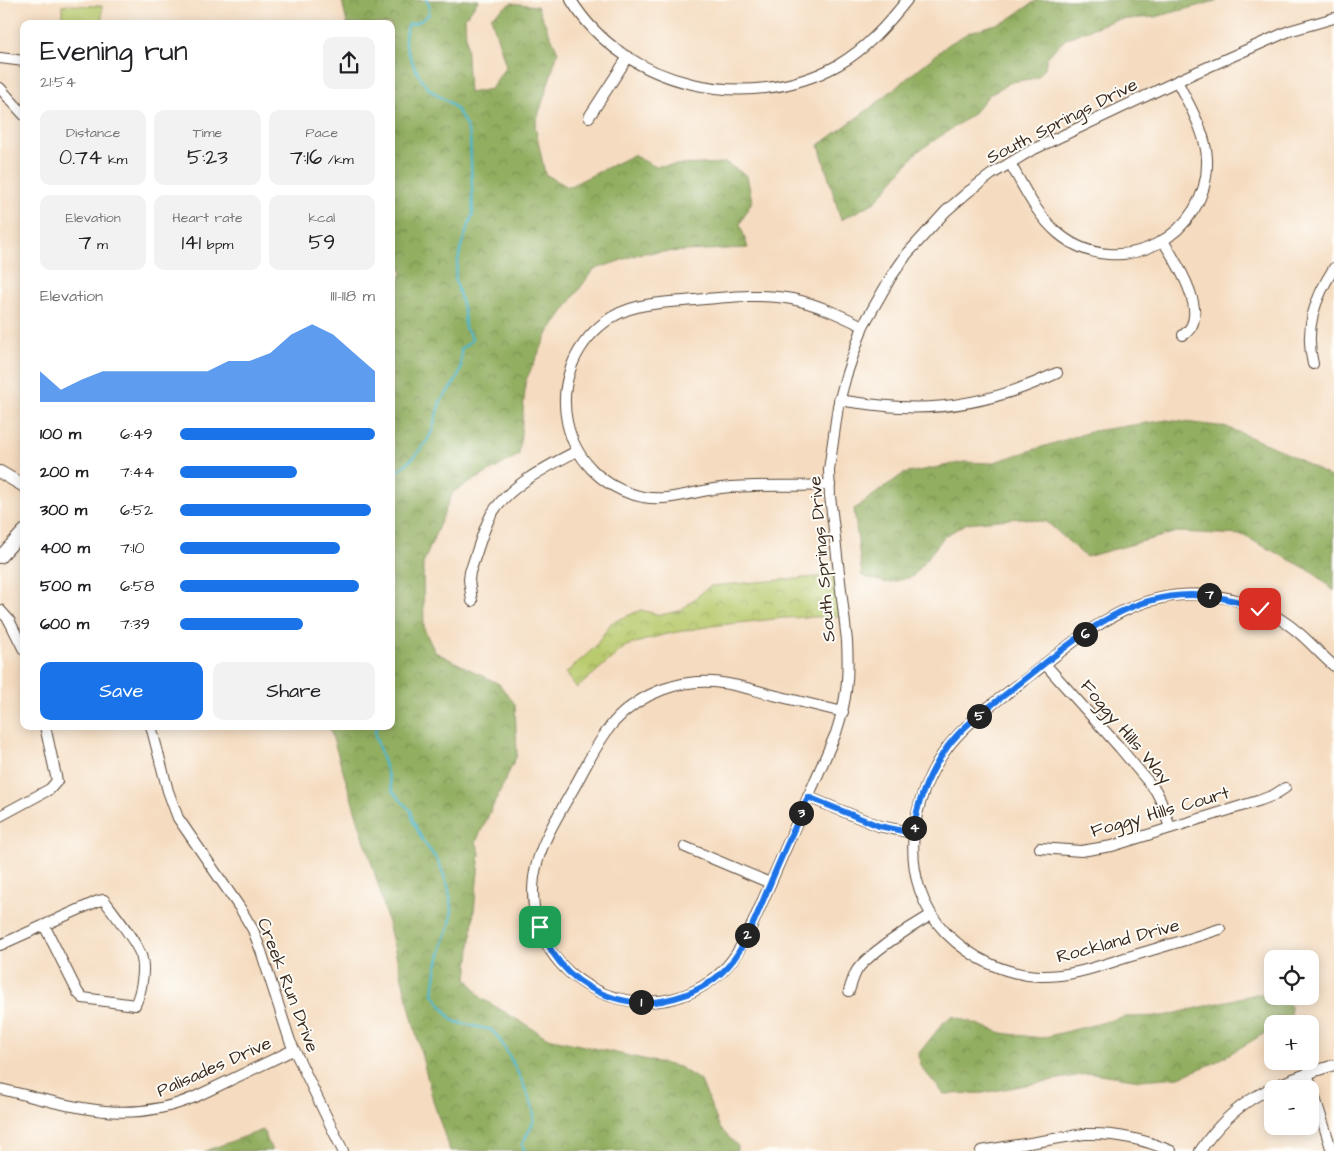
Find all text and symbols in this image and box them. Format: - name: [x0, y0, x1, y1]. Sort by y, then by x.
- text: Evening run: [40, 32, 188, 71]
- button: share: [323, 37, 375, 89]
- text: 21:54: [40, 71, 76, 93]
- street label: South Springs Drive: [982, 72, 1142, 171]
- text: Distance: [66, 123, 120, 143]
- text: Time: [193, 123, 222, 143]
- text: Pace: [306, 123, 338, 143]
- text: 0.74: [59, 143, 102, 172]
- text: 5:23: [187, 143, 228, 172]
- text: 7:16: [290, 143, 322, 172]
- text: km: [102, 150, 127, 170]
- text: /km: [322, 150, 354, 170]
- text: Elevation: [66, 208, 121, 228]
- text: Heart rate: [172, 208, 243, 228]
- text: kcal: [308, 208, 335, 228]
- text: 7: [78, 228, 91, 257]
- text: 141: [182, 228, 201, 257]
- text: 59: [308, 228, 335, 257]
- text: m: [91, 235, 108, 255]
- text: bpm: [201, 235, 233, 255]
- text: Elevation: [40, 285, 103, 307]
- text: 111–118 m: [331, 285, 375, 307]
- text: 100 m: [40, 423, 81, 445]
- text: 6:49: [120, 423, 153, 445]
- text: 200 m: [40, 461, 88, 483]
- text: 7:44: [120, 461, 154, 483]
- street label: South Springs Drive: [802, 475, 843, 643]
- text: 300 m: [40, 499, 87, 521]
- text: 6:52: [120, 499, 153, 521]
- text: 400 m: [40, 537, 90, 559]
- text: 7:10: [120, 537, 145, 559]
- text: 500 m: [40, 575, 90, 597]
- text: 6:58: [120, 575, 154, 597]
- pin: 7: [1196, 582, 1222, 608]
- text: 7: [1205, 585, 1214, 605]
- pin: [1239, 588, 1281, 630]
- icon: check: [1246, 595, 1274, 623]
- text: 600 m: [40, 613, 89, 635]
- text: 7:39: [120, 613, 150, 635]
- pin: 6: [1072, 622, 1098, 646]
- text: 6: [1081, 624, 1090, 644]
- button: Save: [40, 662, 203, 720]
- button: Share: [213, 662, 375, 720]
- street label: Foggy Hills Way: [1074, 674, 1177, 790]
- pin: 5: [966, 704, 992, 728]
- text: 5: [975, 706, 984, 726]
- street label: Foggy Hills Court: [1088, 780, 1233, 845]
- pin: 3: [788, 800, 814, 826]
- text: 3: [798, 803, 805, 823]
- pin: 4: [902, 816, 926, 840]
- text: 4: [910, 818, 919, 838]
- pin: [519, 906, 561, 948]
- icon: arrive: [526, 913, 554, 941]
- street label: Rockland Drive: [1054, 913, 1182, 969]
- street label: Creek Run Drive: [251, 914, 325, 1056]
- pin: 2: [734, 922, 760, 948]
- text: 2: [743, 925, 752, 945]
- map controls: [1264, 950, 1319, 1135]
- button: locate: [1264, 950, 1319, 1005]
- pin: 1: [628, 990, 654, 1014]
- text: 1: [641, 992, 642, 1012]
- button: +: [1264, 1015, 1319, 1070]
- street label: Palisades Drive: [153, 1030, 276, 1103]
- button: −: [1264, 1080, 1319, 1135]

